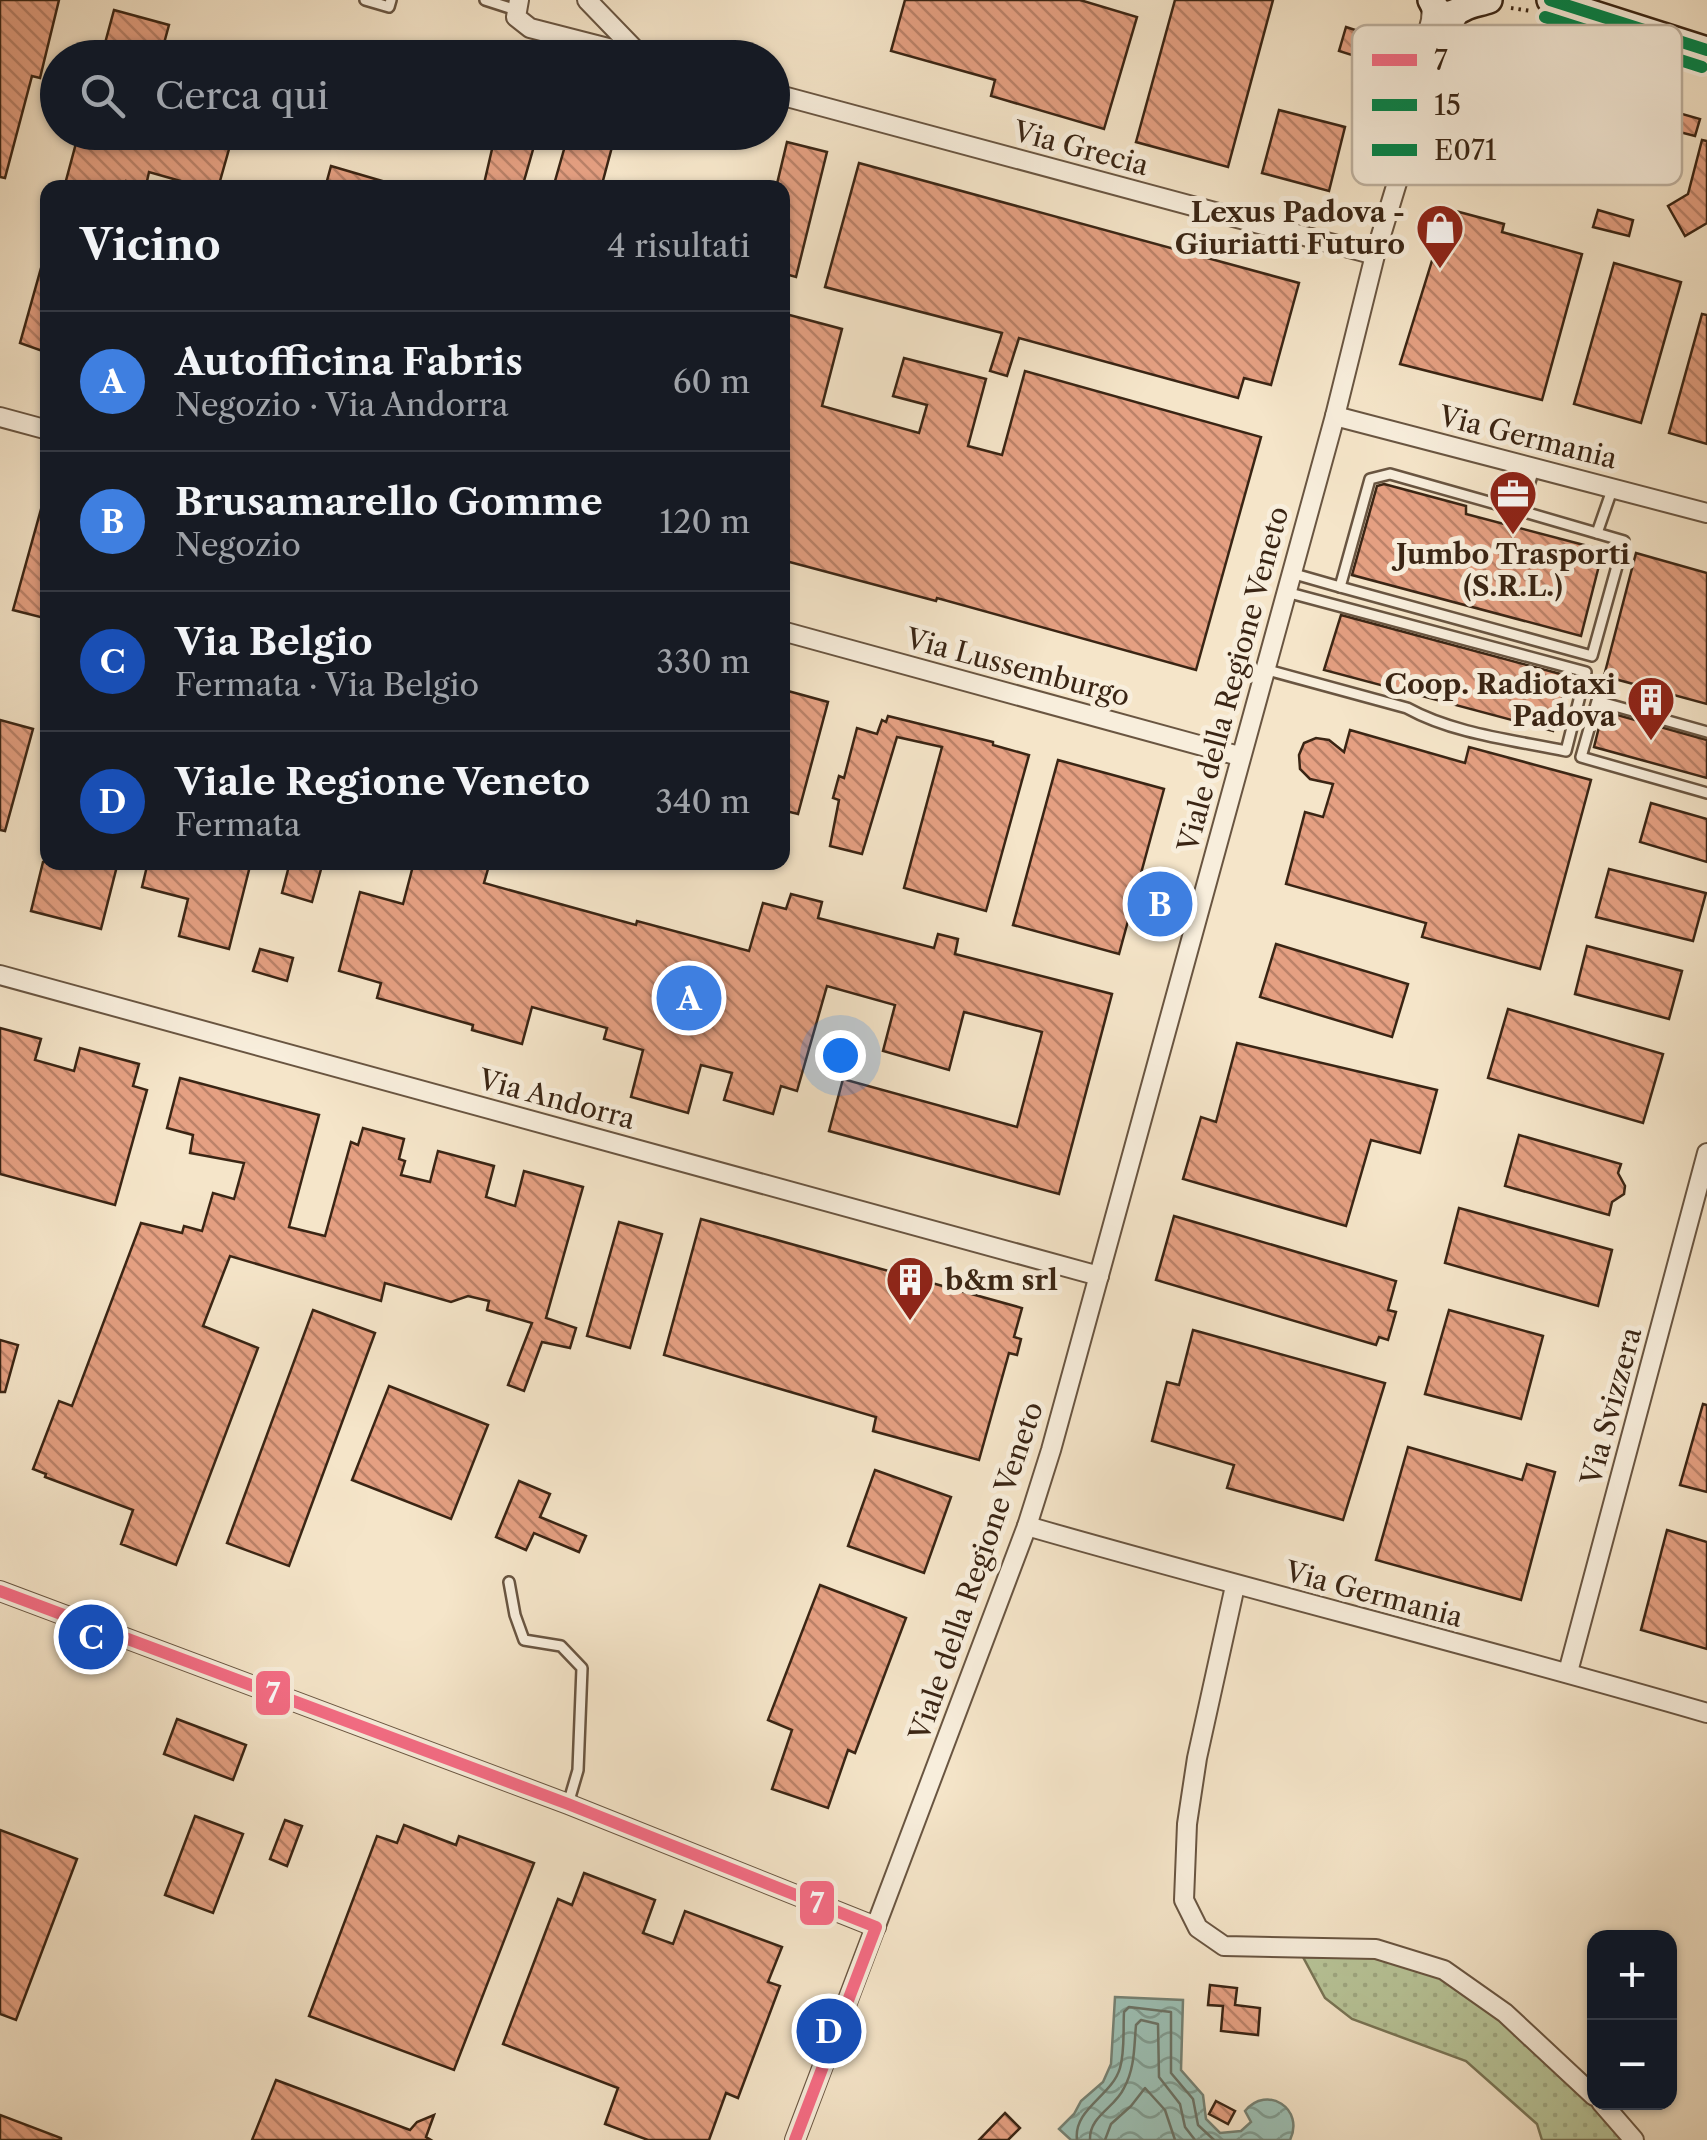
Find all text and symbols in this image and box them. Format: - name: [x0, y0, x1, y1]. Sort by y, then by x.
- legend: [1352, 25, 1682, 185]
- search box: [40, 40, 790, 150]
- text: 7: [1434, 43, 1448, 77]
- icon: search: [75, 68, 130, 123]
- text: Cerca qui: [155, 72, 329, 119]
- text: 15: [1434, 88, 1461, 122]
- street label: Via Grecia: [1009, 113, 1152, 182]
- text: E071: [1434, 133, 1497, 167]
- place label: Lexus Padova - Giuriatti Futuro: [1175, 195, 1405, 261]
- shop icon: Lexus Padova - Giuriatti Futuro: [1414, 202, 1466, 270]
- text: Vicino: [80, 219, 221, 271]
- text: 4 risultati: [607, 226, 750, 265]
- text: Autofficina Fabris: [175, 338, 523, 385]
- text: A: [100, 362, 125, 401]
- text: 60 m: [673, 362, 750, 401]
- text: Negozio · Via Andorra: [175, 385, 509, 424]
- street label: Via Germania: [1434, 398, 1621, 476]
- office icon: Jumbo Trasporti (S.R.L.): [1487, 468, 1539, 536]
- text: Brusamarello Gomme: [175, 478, 603, 525]
- text: B: [101, 502, 124, 541]
- text: 120 m: [660, 502, 750, 541]
- street label: Viale della Regione Veneto: [1170, 503, 1295, 856]
- text: Negozio: [175, 525, 301, 564]
- place label: Jumbo Trasporti (S.R.L.): [1391, 537, 1630, 603]
- text: Via Belgio: [175, 618, 373, 665]
- street label: Via Lussemburgo: [902, 621, 1133, 713]
- text: C: [100, 642, 125, 681]
- text: 330 m: [656, 642, 750, 681]
- text: Fermata · Via Belgio: [175, 665, 479, 704]
- place label: Coop. Radiotaxi Padova: [1385, 667, 1617, 733]
- building icon: Coop. Radiotaxi Padova: [1625, 674, 1677, 742]
- text: Viale Regione Veneto: [175, 758, 590, 805]
- text: D: [99, 782, 126, 821]
- text: 340 m: [655, 782, 750, 821]
- text: Fermata: [175, 805, 301, 844]
- pin: B: [1128, 866, 1192, 942]
- pin: A: [656, 960, 722, 1036]
- your location: [815, 1030, 866, 1081]
- street label: Via Andorra: [474, 1062, 639, 1136]
- building icon: b&m srl: [884, 1254, 936, 1322]
- place label: b&m srl: [944, 1263, 1058, 1297]
- street label: Via Svizzera: [1573, 1323, 1648, 1490]
- street label: Viale della Regione Veneto: [902, 1397, 1050, 1746]
- street label: Via Germania: [1281, 1554, 1467, 1634]
- pin: C: [58, 1600, 124, 1674]
- line badge: 7: [254, 1669, 292, 1717]
- text: 7: [266, 1676, 281, 1710]
- line badge: 7: [798, 1879, 836, 1927]
- text: 7: [810, 1886, 825, 1920]
- map controls: [1587, 1930, 1677, 2110]
- button: +: [1587, 1930, 1677, 2020]
- pin: D: [796, 1994, 862, 2068]
- button: −: [1587, 2020, 1677, 2110]

